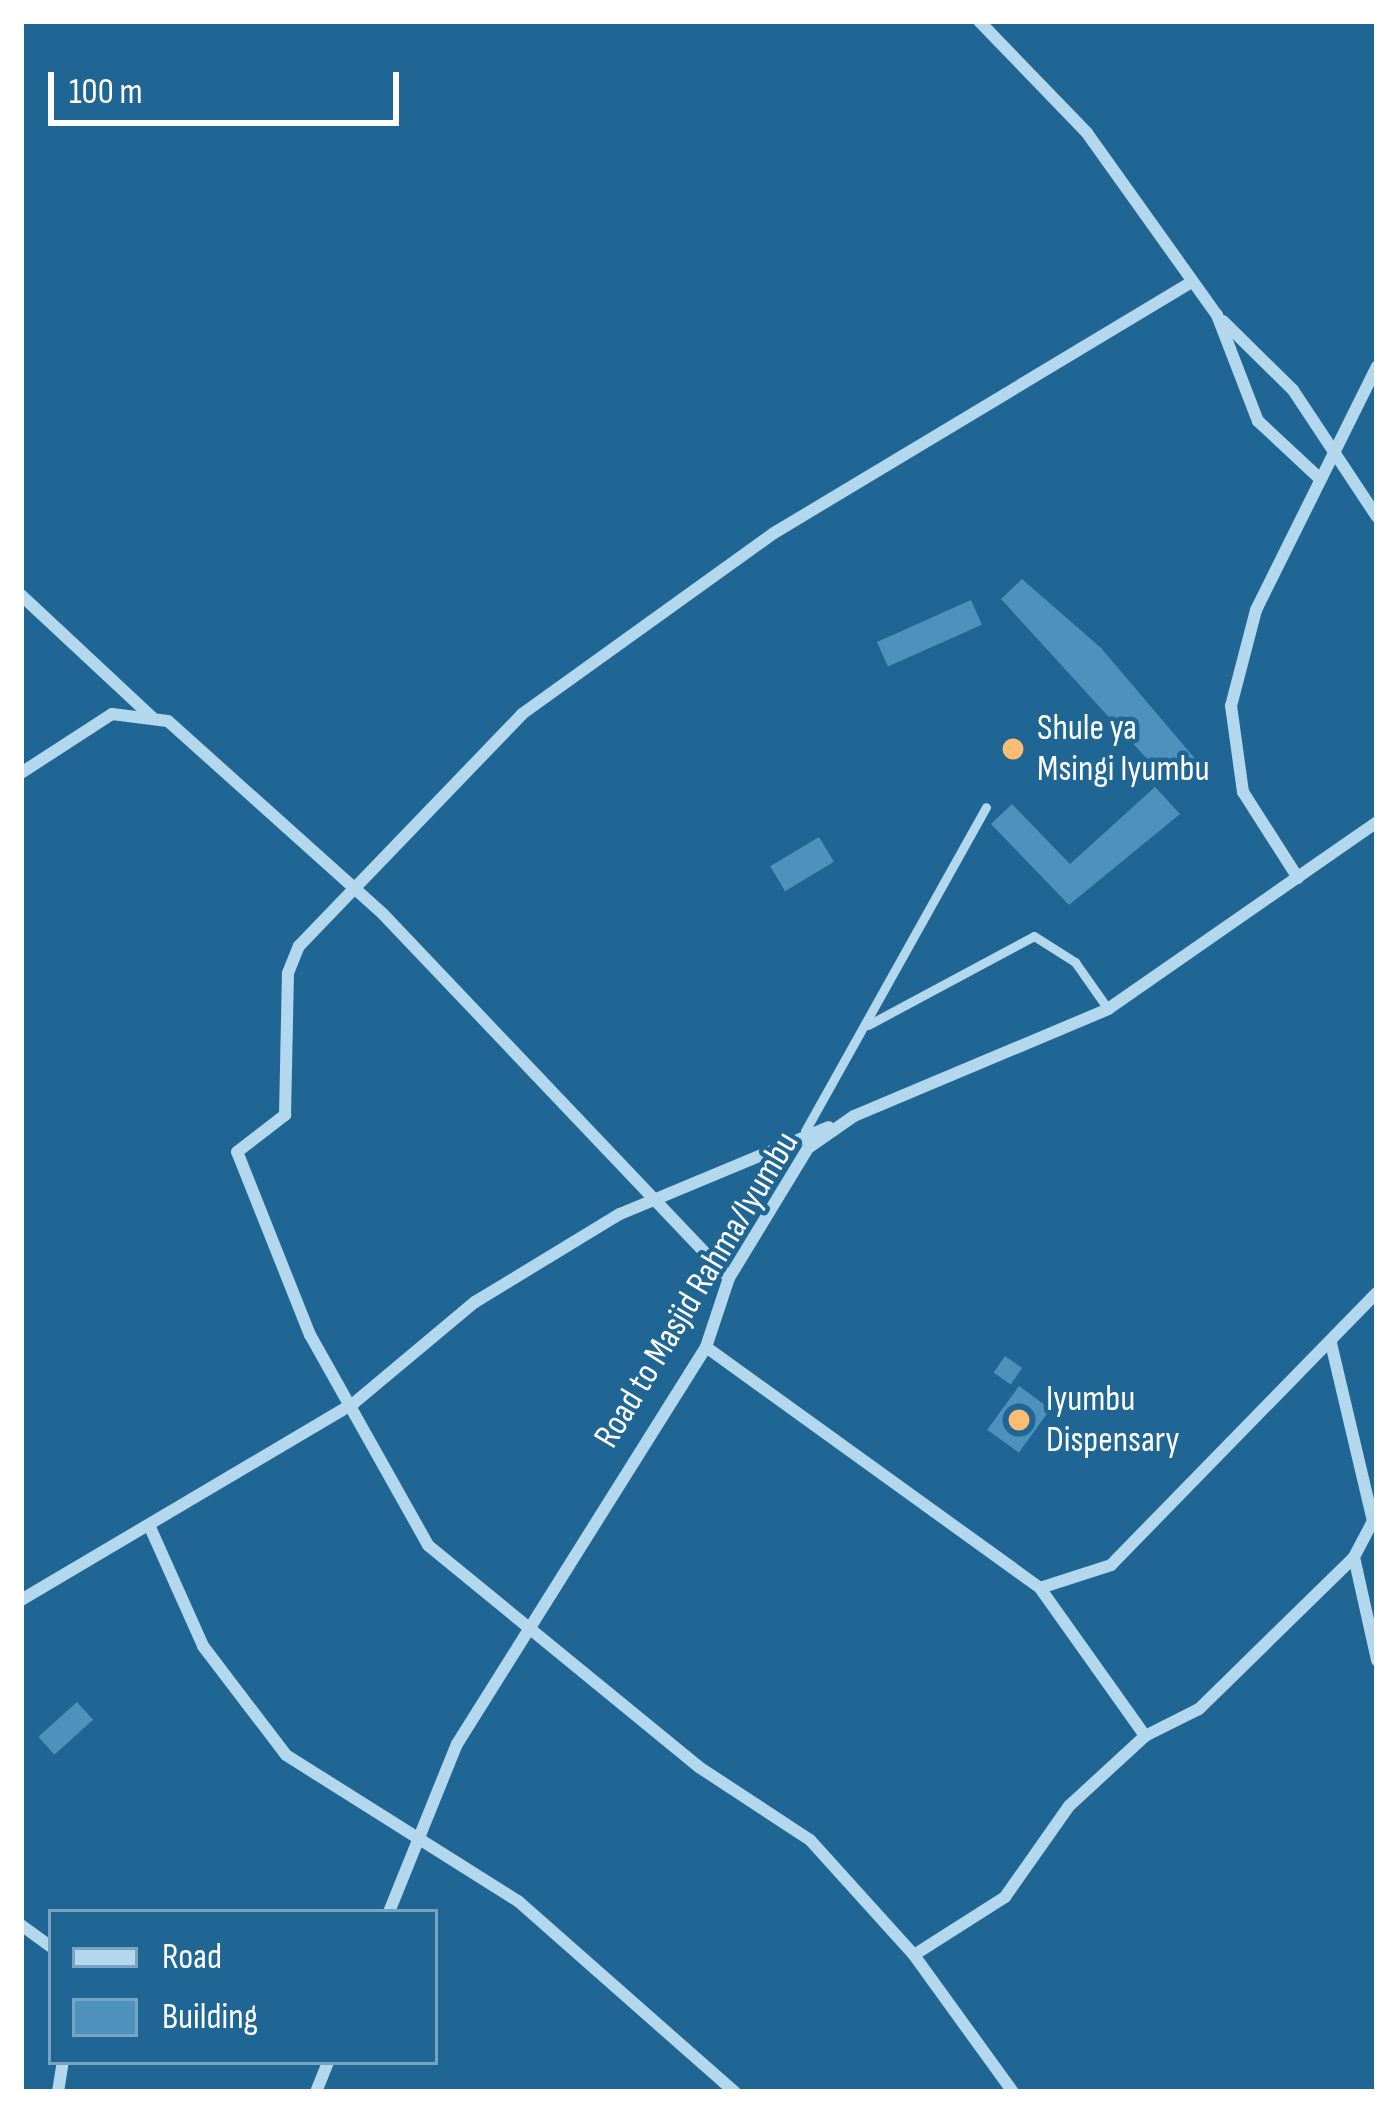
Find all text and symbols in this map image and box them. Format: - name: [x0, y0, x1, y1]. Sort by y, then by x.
- scale bar: [54, 48, 405, 122]
- text: 100 m: [69, 71, 143, 114]
- place label: Shule ya Msingi Iyumbu: [1037, 706, 1210, 791]
- marker: Shule ya Msingi Iyumbu: [1000, 736, 1026, 762]
- street label: Road to Masjid Rahma/Iyumbu: [585, 1124, 809, 1456]
- place label: Iyumbu Dispensary: [1046, 1377, 1179, 1462]
- marker: Iyumbu Dispensary: [1003, 1404, 1035, 1436]
- legend: [48, 1909, 438, 2065]
- text: Road: [162, 1936, 222, 1979]
- text: Building: [162, 1996, 258, 2039]

